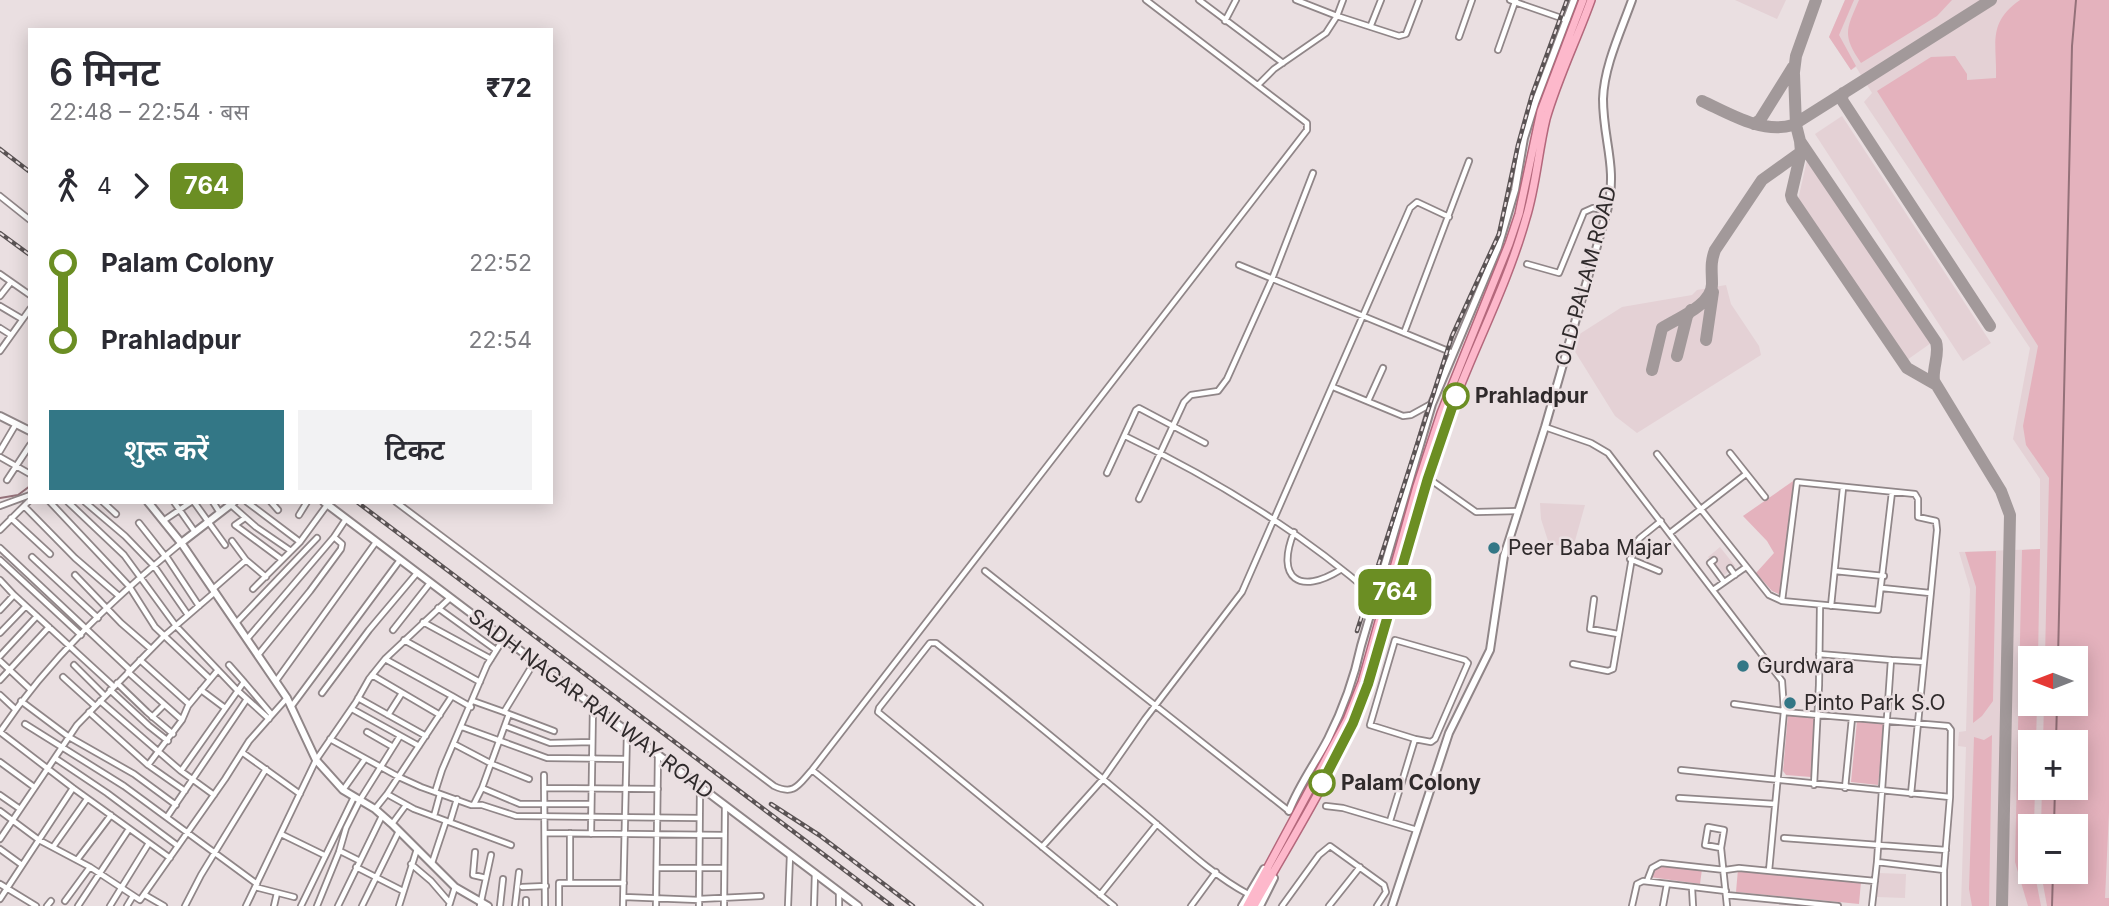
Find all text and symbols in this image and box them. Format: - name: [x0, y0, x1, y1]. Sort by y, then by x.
- text: 6 मिनट: [49, 49, 160, 95]
- text: ₹72: [486, 72, 532, 103]
- text: 22:48 – 22:54 · बस: [49, 98, 249, 126]
- icon: walk: [49, 167, 87, 205]
- icon: forward: [122, 167, 160, 205]
- text: 764: [184, 171, 229, 200]
- text: 4: [97, 172, 112, 200]
- street label: OLD PALAM ROAD: [1549, 183, 1622, 368]
- text: Palam Colony: [101, 247, 274, 278]
- text: 22:52: [469, 249, 532, 277]
- text: Prahladpur: [101, 324, 241, 355]
- text: 22:54: [468, 326, 532, 354]
- marker: Prahladpur: [1443, 383, 1469, 409]
- place label: Prahladpur: [1475, 383, 1589, 408]
- button: शुरू करें: [49, 410, 284, 490]
- button: टिकट: [298, 410, 532, 490]
- place label: Peer Baba Majar: [1508, 535, 1672, 560]
- marker: Peer Baba Majar: [1486, 540, 1502, 556]
- line badge: 764: [1355, 569, 1435, 615]
- text: 764: [1372, 577, 1418, 606]
- street label: SADH NAGAR RAILWAY ROAD: [464, 603, 719, 804]
- north arrow: [2018, 646, 2088, 716]
- map controls: [2018, 646, 2088, 884]
- place label: Gurdwara: [1757, 653, 1854, 678]
- marker: Gurdwara: [1735, 658, 1751, 674]
- place label: Pinto Park S.O: [1804, 690, 1946, 715]
- marker: Pinto Park S.O: [1782, 695, 1798, 711]
- button: +: [2018, 730, 2088, 800]
- marker: Palam Colony: [1309, 770, 1335, 796]
- place label: Palam Colony: [1341, 770, 1481, 795]
- button: −: [2018, 814, 2088, 884]

